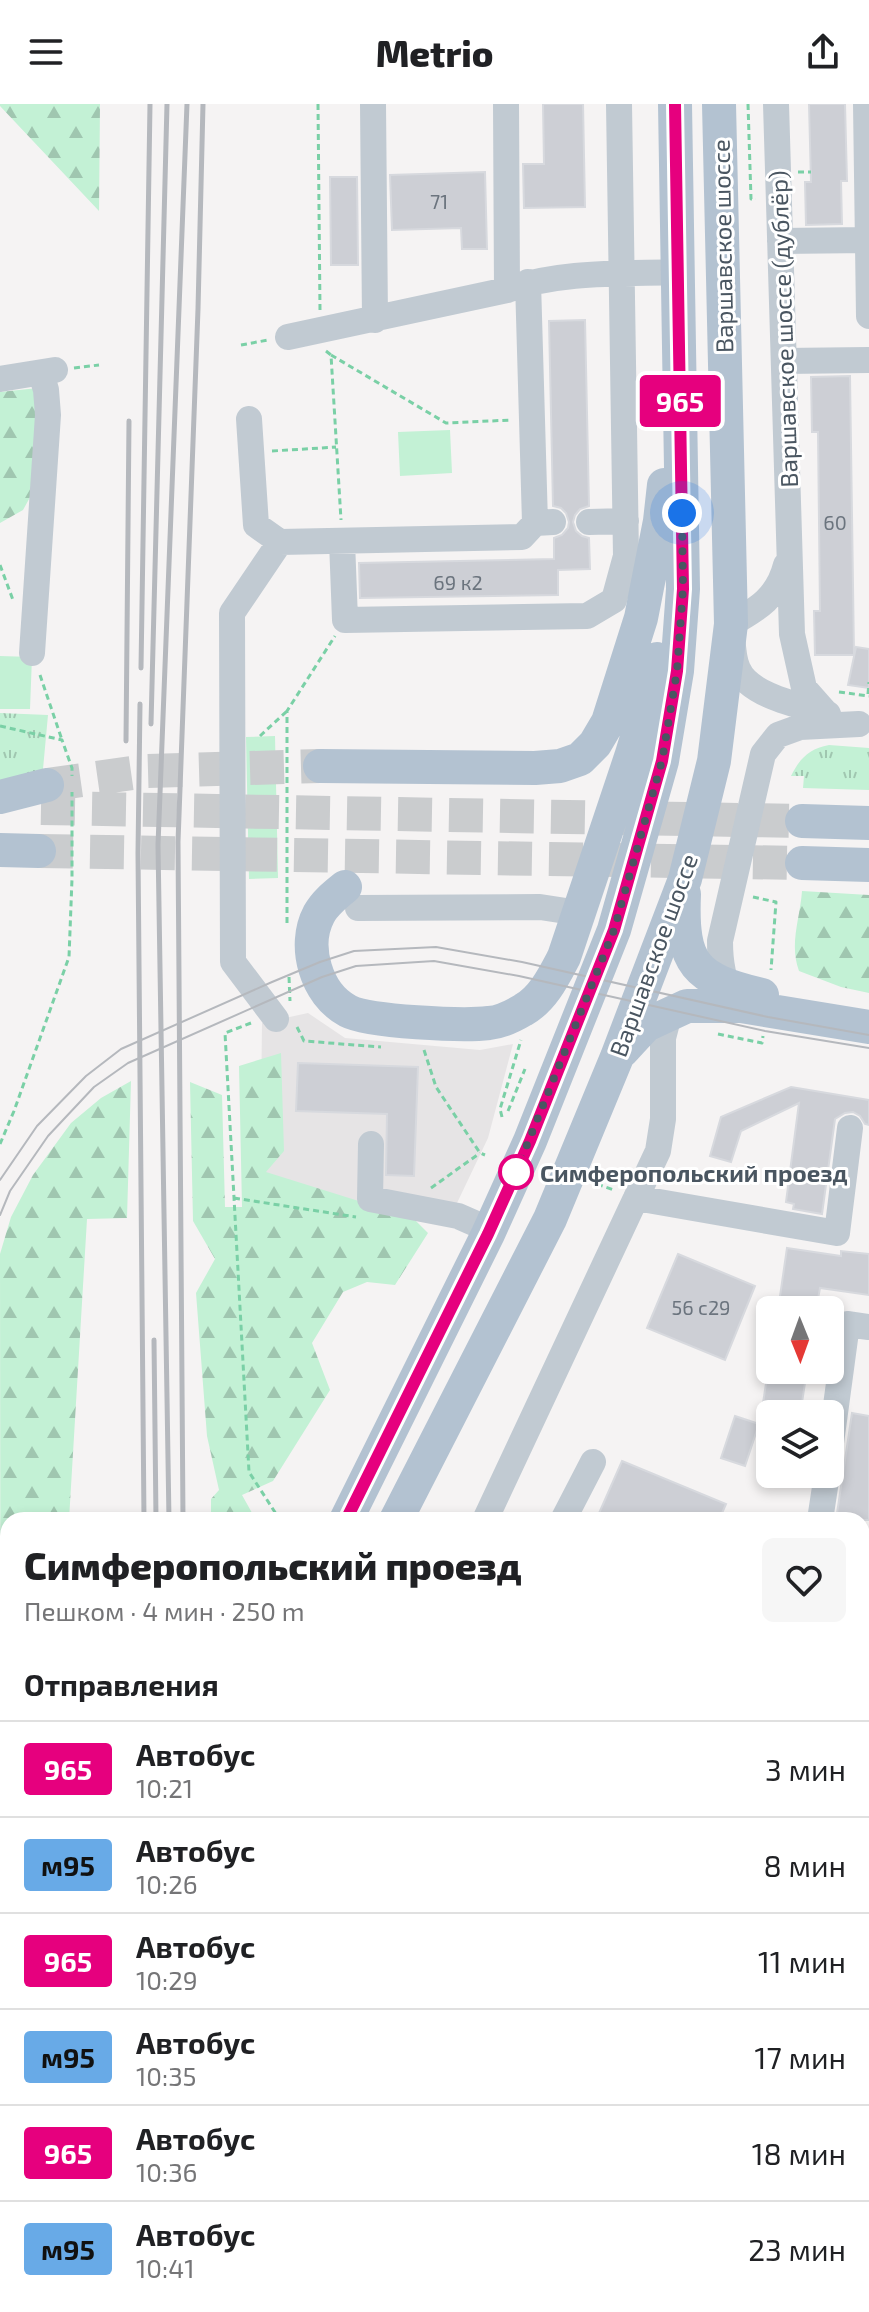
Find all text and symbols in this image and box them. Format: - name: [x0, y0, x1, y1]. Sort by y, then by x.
- icon: menu: [24, 30, 68, 74]
- icon: share: [801, 30, 845, 74]
- text: Metrio: [376, 31, 493, 74]
- street label: Варшавское шоссе: [706, 139, 738, 353]
- street label: Варшавское шоссе (дублёр): [763, 170, 804, 488]
- house number: 71: [430, 189, 448, 213]
- line badge: 965: [634, 375, 726, 427]
- text: 965: [656, 384, 704, 418]
- your location: [662, 493, 702, 533]
- house number: 60: [823, 510, 847, 534]
- house number: 69 к2: [433, 570, 483, 594]
- street label: Варшавское шоссе: [603, 850, 703, 1060]
- marker: Симферопольский проезд: [499, 1155, 533, 1189]
- place label: Симферопольский проезд: [540, 1158, 848, 1187]
- house number: 56 с29: [671, 1295, 731, 1319]
- north arrow: [756, 1296, 844, 1384]
- map controls: [756, 1296, 844, 1488]
- button: layers: [756, 1400, 844, 1488]
- button: heart: [762, 1538, 846, 1622]
- text: Симферопольский проезд: [24, 1542, 522, 1588]
- text: Пешком · 4 мин · 250 m: [24, 1595, 304, 1626]
- text: Отправления: [24, 1666, 219, 1702]
- text: Автобус: [136, 1736, 255, 1772]
- text: 3 мин: [765, 1751, 846, 1787]
- text: 965: [44, 1752, 92, 1786]
- text: 10:21: [136, 1772, 193, 1803]
- text: Автобус: [136, 1832, 255, 1868]
- text: 8 мин: [764, 1847, 846, 1883]
- text: м95: [41, 1848, 95, 1882]
- text: 10:26: [136, 1868, 198, 1899]
- text: Автобус: [136, 1928, 255, 1964]
- text: 11 мин: [758, 1943, 846, 1979]
- text: 965: [44, 1944, 92, 1978]
- text: 10:29: [136, 1964, 198, 1995]
- text: Автобус: [136, 2024, 255, 2060]
- text: 17 мин: [755, 2039, 846, 2075]
- text: м95: [41, 2040, 95, 2074]
- text: 10:35: [136, 2060, 197, 2091]
- text: Автобус: [136, 2120, 255, 2156]
- text: 18 мин: [752, 2135, 846, 2171]
- text: 965: [44, 2136, 92, 2170]
- text: 10:36: [136, 2156, 198, 2187]
- text: Автобус: [136, 2216, 255, 2252]
- text: 23 мин: [748, 2231, 846, 2267]
- text: м95: [41, 2232, 95, 2266]
- text: 10:41: [136, 2252, 195, 2283]

